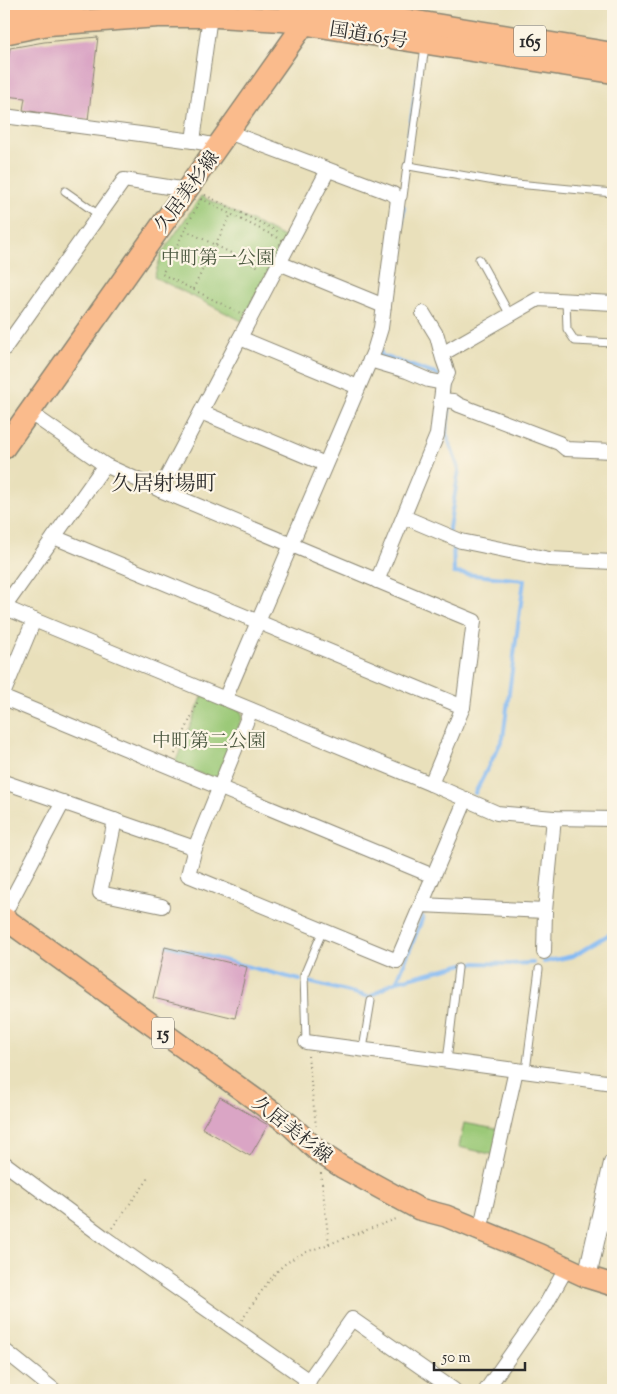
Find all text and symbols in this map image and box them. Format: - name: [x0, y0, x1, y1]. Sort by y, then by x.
- street label: 国道165号: [327, 17, 410, 56]
- road number: 165: [514, 26, 546, 56]
- street label: 久居美杉線: [149, 146, 227, 239]
- park label: 中町第一公園: [161, 246, 275, 273]
- district label: 久居射場町: [112, 470, 217, 500]
- park label: 中町第二公園: [152, 729, 266, 756]
- road number: 15: [152, 1018, 174, 1048]
- street label: 久居美杉線: [246, 1091, 337, 1171]
- scale bar: [434, 1339, 526, 1371]
- text: 50 m: [441, 1348, 471, 1369]

